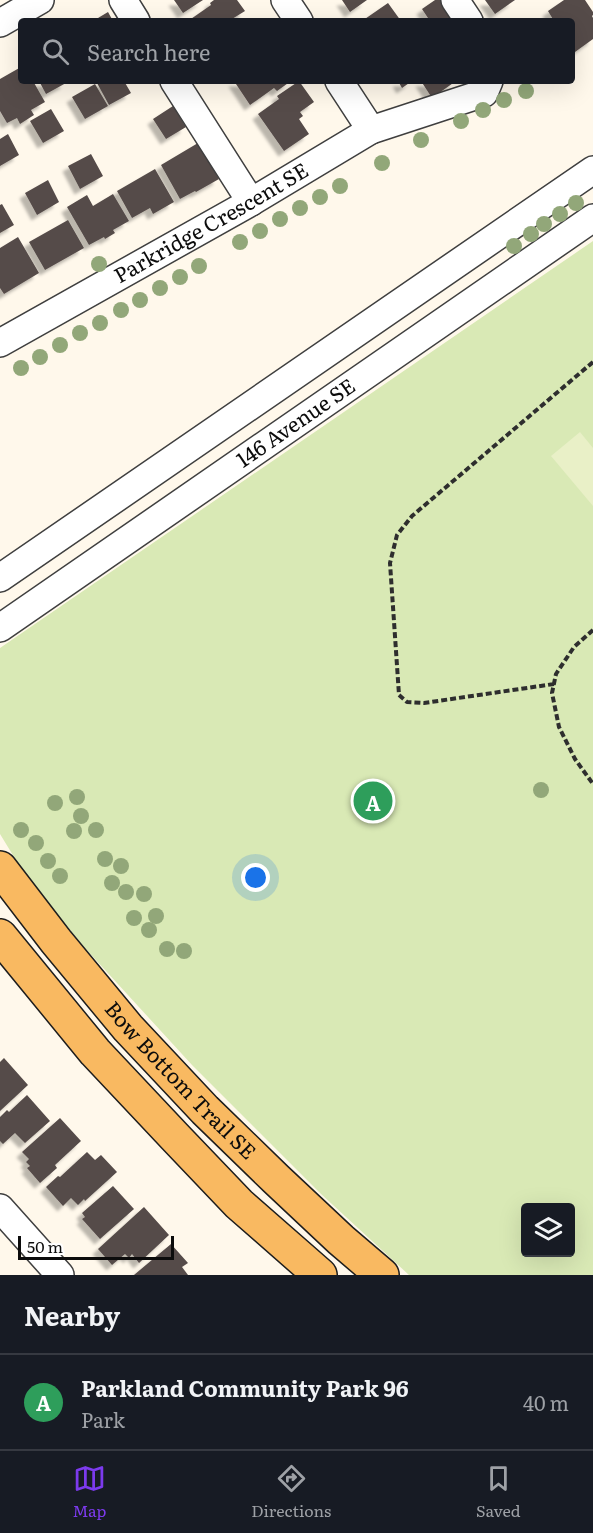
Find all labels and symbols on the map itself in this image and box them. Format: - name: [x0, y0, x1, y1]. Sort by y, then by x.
- street label: Parkridge Crescent SE: [107, 153, 313, 289]
- street label: 146 Avenue SE: [229, 369, 361, 473]
- pin: A: [354, 778, 392, 824]
- your location: [241, 863, 270, 892]
- street label: Bow Bottom Trail SE: [99, 993, 265, 1165]
- scale bar: [18, 1233, 174, 1260]

